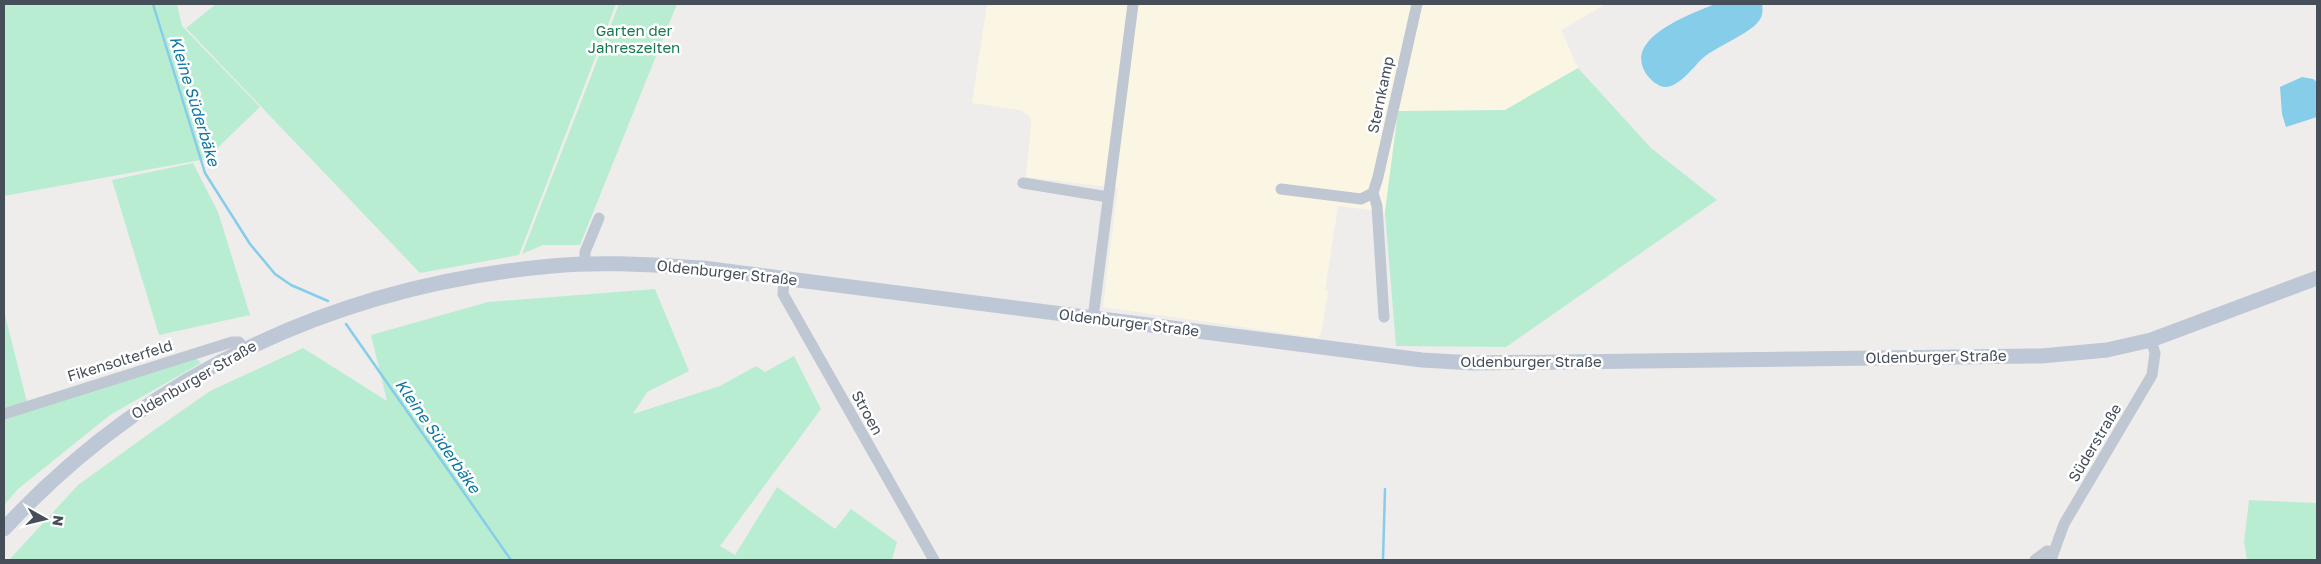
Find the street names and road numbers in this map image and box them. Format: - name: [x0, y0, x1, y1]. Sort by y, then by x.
- street label: Sternkamp: [1363, 55, 1397, 135]
- street label: Oldenburger Straße: [656, 256, 799, 288]
- street label: Oldenburger Straße: [1058, 304, 1201, 340]
- street label: Fikensolterfeld: [65, 335, 175, 385]
- street label: Oldenburger Straße: [128, 336, 259, 422]
- street label: Oldenburger Straße: [1865, 346, 2007, 366]
- street label: Oldenburger Straße: [1460, 352, 1602, 370]
- street label: Stroen: [848, 387, 887, 438]
- street label: Süderstraße: [2064, 400, 2125, 485]

